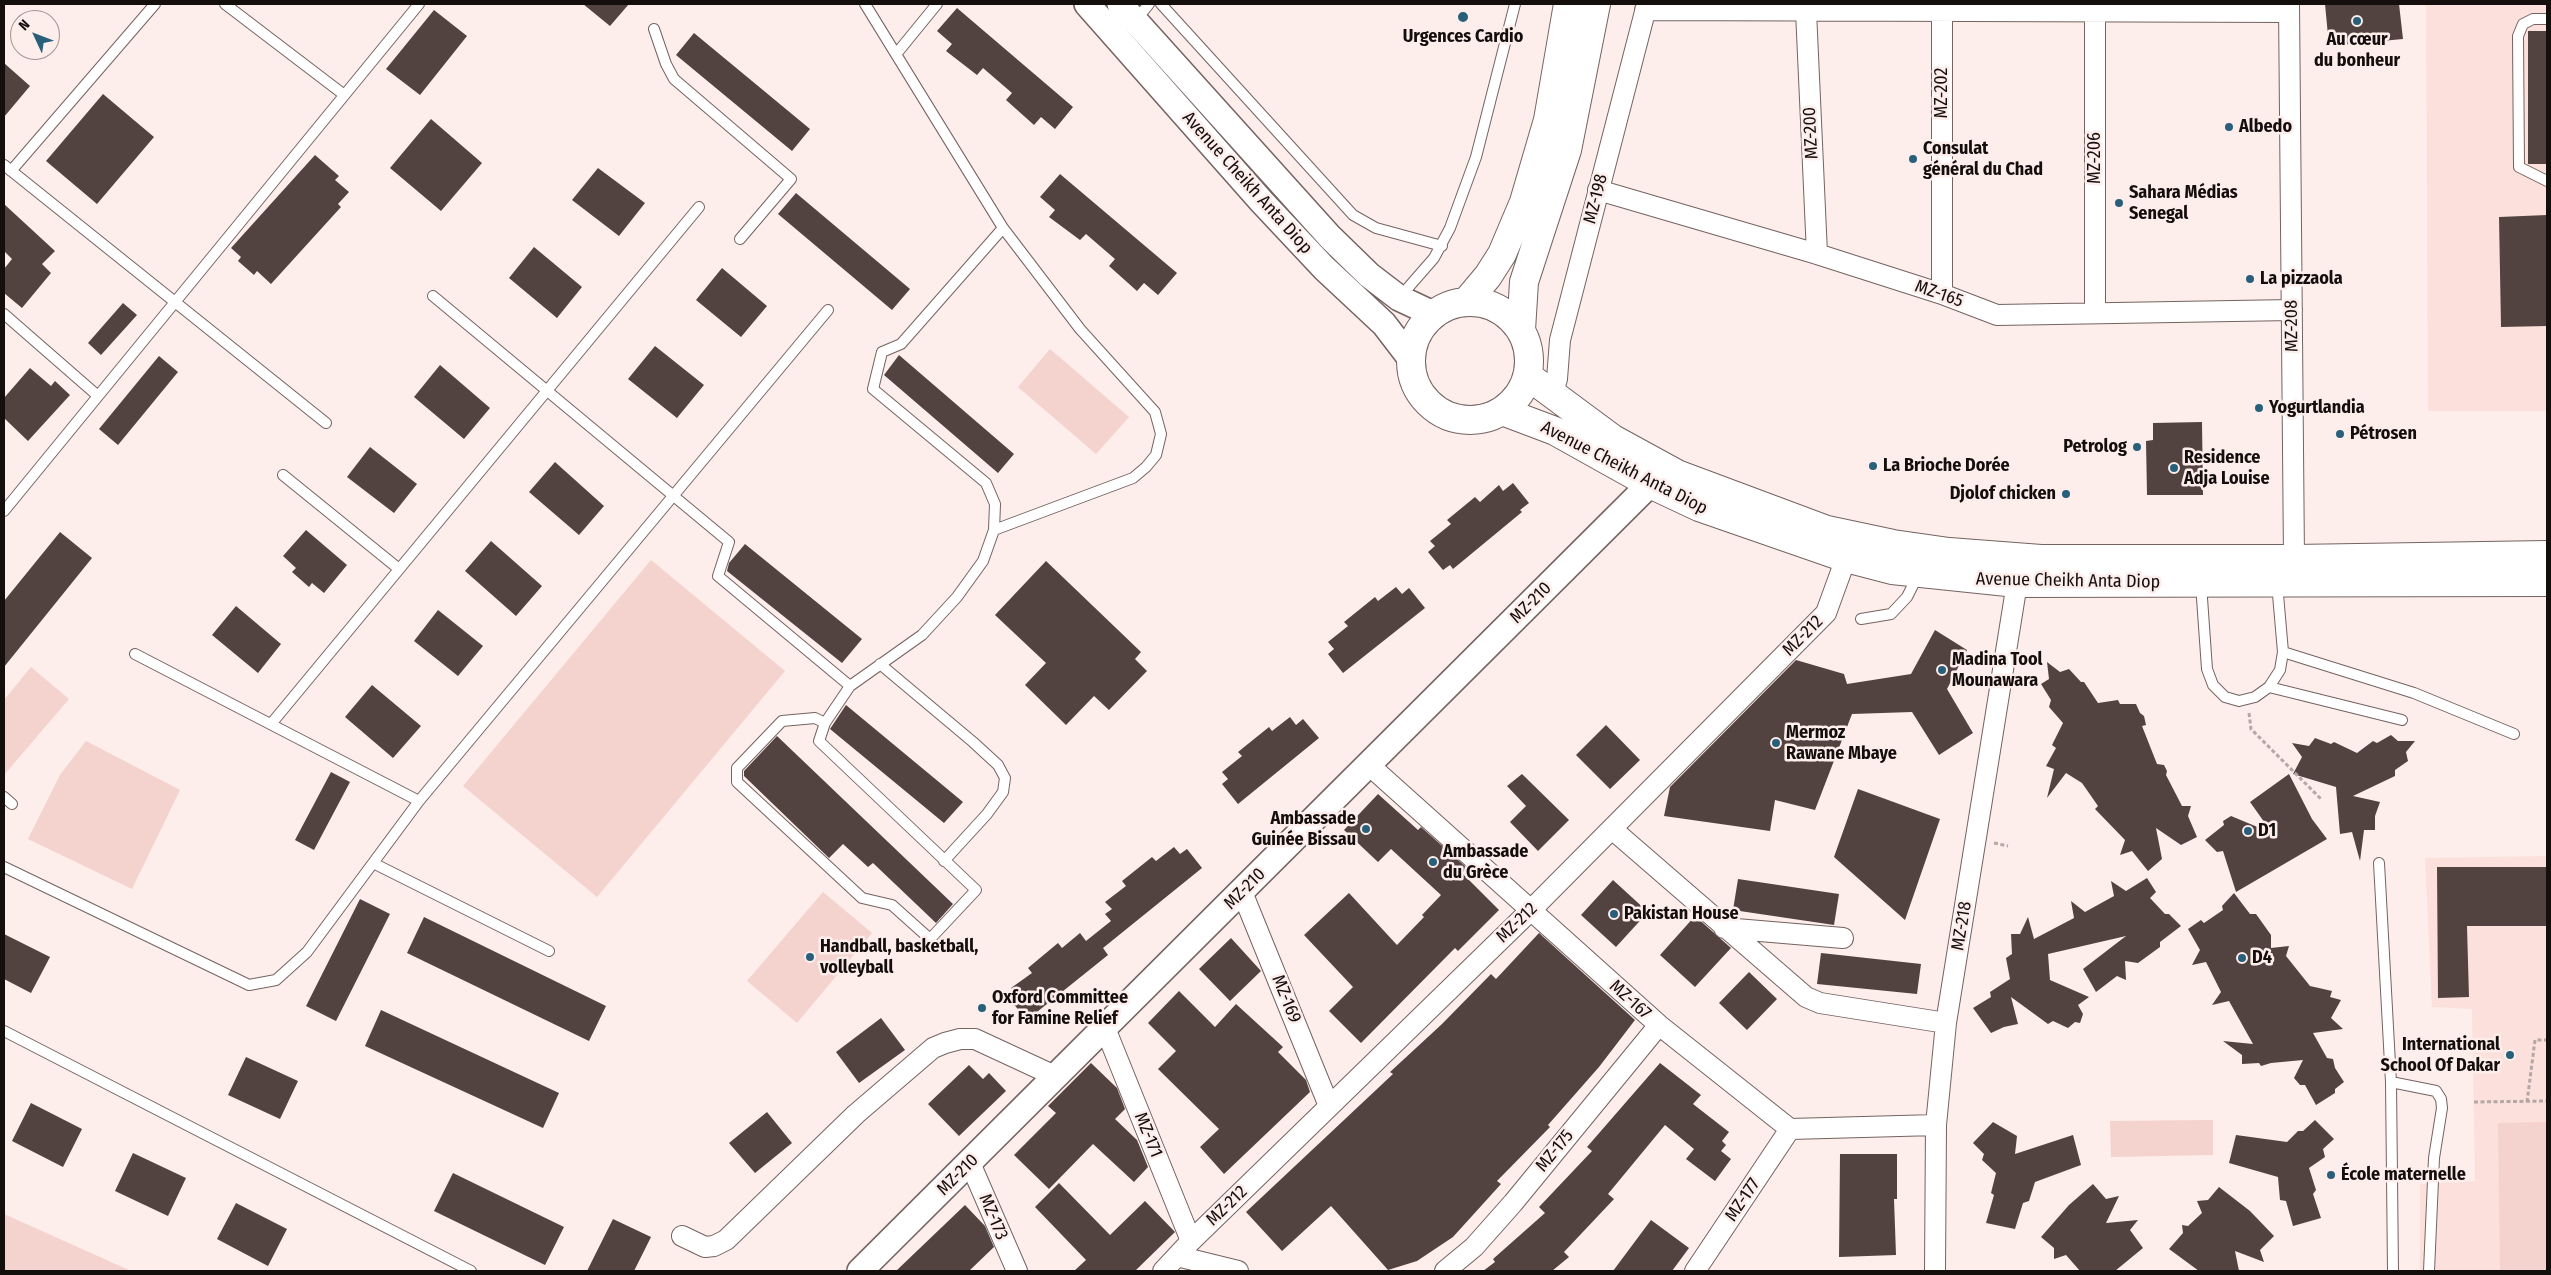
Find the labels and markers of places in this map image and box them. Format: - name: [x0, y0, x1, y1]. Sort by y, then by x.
- marker: Urgences Cardio: [1456, 10, 1470, 24]
- marker: Au cœur du bonheur: [2351, 15, 2363, 27]
- place label: Urgences Cardio: [1403, 26, 1523, 48]
- place label: Au cœur du bonheur: [2314, 29, 2400, 72]
- place label: Albedo: [2239, 116, 2292, 138]
- marker: Albedo: [2223, 121, 2235, 133]
- place label: Consulat général du Chad: [1923, 138, 2043, 180]
- marker: Consulat général du Chad: [1907, 153, 1919, 165]
- place label: Sahara Médias Senegal: [2129, 182, 2238, 224]
- marker: Sahara Médias Senegal: [2113, 197, 2125, 209]
- place label: La pizzaola: [2260, 268, 2343, 290]
- marker: La pizzaola: [2244, 273, 2256, 285]
- place label: Yogurtlandia: [2269, 397, 2365, 419]
- marker: Yogurtlandia: [2253, 402, 2265, 414]
- place label: Pétrosen: [2350, 423, 2417, 445]
- marker: Pétrosen: [2334, 428, 2346, 440]
- place label: Petrolog: [2063, 436, 2127, 458]
- marker: Petrolog: [2131, 441, 2143, 453]
- place label: Residence Adja Louise: [2184, 447, 2270, 489]
- place label: La Brioche Dorée: [1883, 455, 2010, 477]
- marker: La Brioche Dorée: [1867, 460, 1879, 472]
- marker: Residence Adja Louise: [2168, 462, 2180, 474]
- place label: Djolof chicken: [1950, 483, 2056, 505]
- marker: Djolof chicken: [2060, 488, 2072, 500]
- place label: Madina Tool Mounawara: [1952, 649, 2042, 692]
- marker: Madina Tool Mounawara: [1936, 664, 1948, 676]
- place label: Mermoz Rawane Mbaye: [1786, 722, 1897, 764]
- marker: Mermoz Rawane Mbaye: [1770, 737, 1782, 749]
- place label: Ambassade Guinée Bissau: [1251, 808, 1356, 851]
- place label: D1: [2258, 820, 2276, 842]
- marker: Ambassade Guinée Bissau: [1360, 823, 1372, 835]
- marker: D1: [2242, 825, 2254, 837]
- place label: Ambassade du Grèce: [1443, 841, 1528, 884]
- marker: Ambassade du Grèce: [1427, 856, 1439, 868]
- place label: Pakistan House: [1624, 903, 1739, 925]
- marker: Pakistan House: [1608, 908, 1620, 920]
- place label: Handball, basketball, volleyball: [820, 936, 978, 979]
- place label: D4: [2252, 947, 2272, 969]
- marker: Handball, basketball, volleyball: [804, 951, 816, 963]
- marker: D4: [2236, 952, 2248, 964]
- place label: Oxford Committee for Famine Relief: [992, 987, 1128, 1030]
- marker: Oxford Committee for Famine Relief: [976, 1002, 988, 1014]
- place label: International School Of Dakar: [2381, 1034, 2500, 1076]
- marker: International School Of Dakar: [2504, 1049, 2516, 1061]
- place label: École maternelle: [2341, 1164, 2466, 1186]
- marker: École maternelle: [2325, 1169, 2337, 1181]

